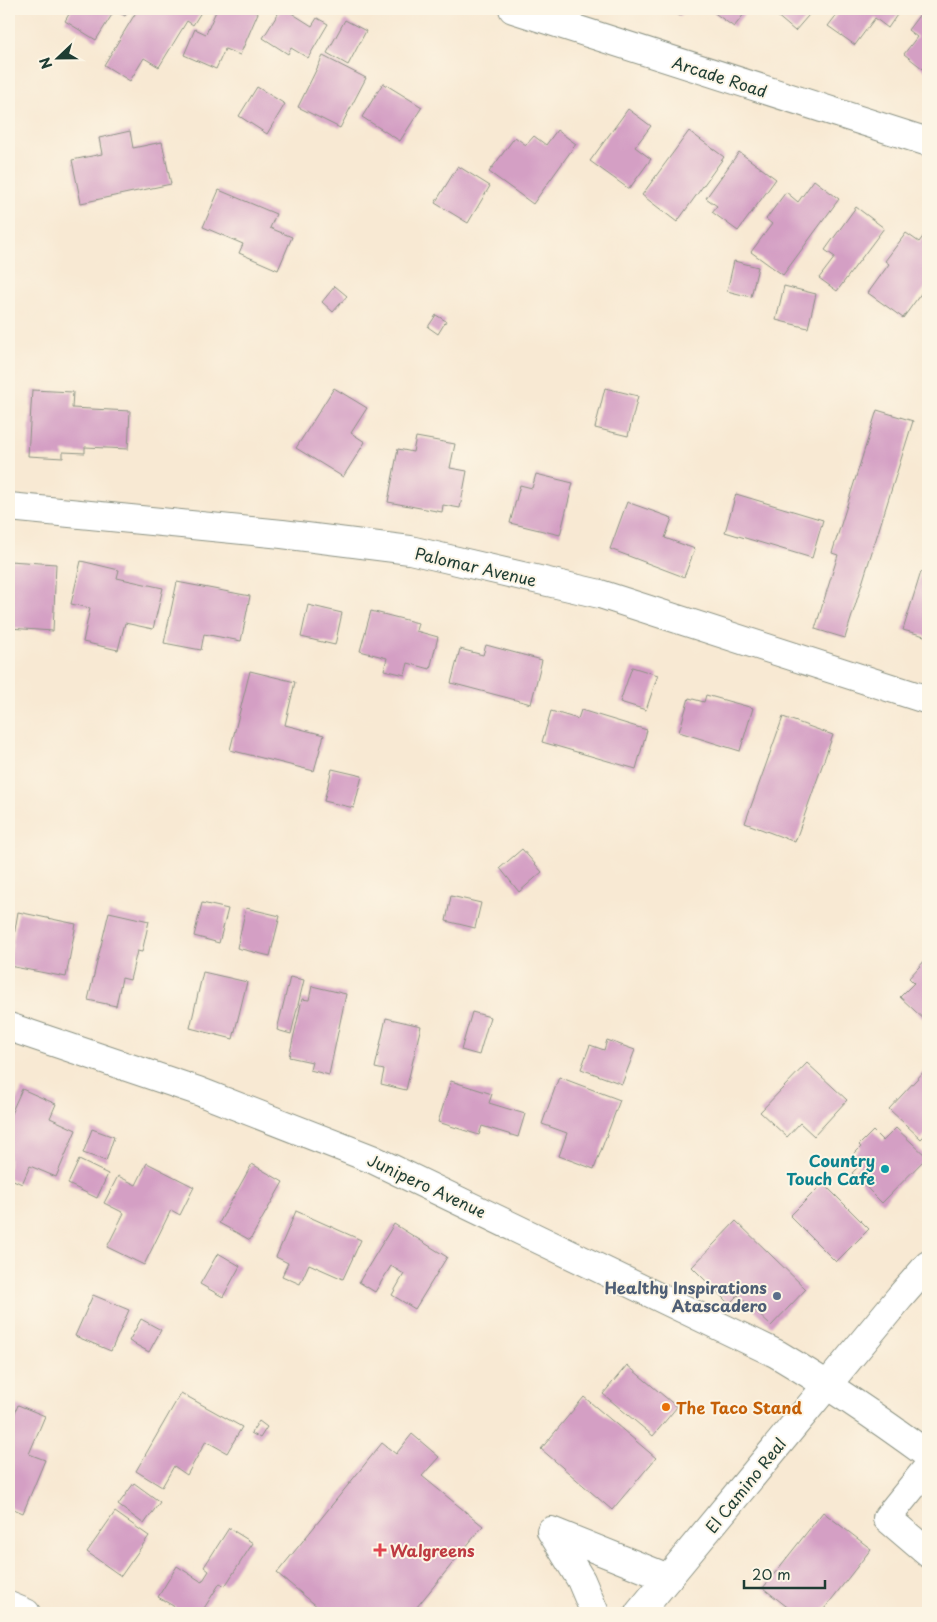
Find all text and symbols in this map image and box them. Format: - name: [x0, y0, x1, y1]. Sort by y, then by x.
- north arrow: [32, 32, 82, 82]
- street label: Arcade Road: [670, 49, 770, 103]
- text: N: [34, 54, 57, 72]
- street label: Palomar Avenue: [413, 540, 539, 592]
- street label: Junipero Avenue: [364, 1147, 490, 1223]
- place label: Country Touch Cafe: [786, 1148, 875, 1190]
- marker: Country Touch Cafe: [879, 1163, 891, 1175]
- place label: Healthy Inspirations Atascadero: [604, 1275, 767, 1317]
- marker: Healthy Inspirations Atascadero: [771, 1290, 783, 1302]
- place label: The Taco Stand: [676, 1395, 802, 1419]
- marker: The Taco Stand: [660, 1401, 672, 1413]
- street label: El Camino Real: [699, 1432, 791, 1538]
- place label: Walgreens: [390, 1538, 475, 1562]
- marker: Walgreens: [374, 1544, 386, 1556]
- scale bar: [744, 1557, 826, 1589]
- text: 20 m: [752, 1562, 791, 1585]

